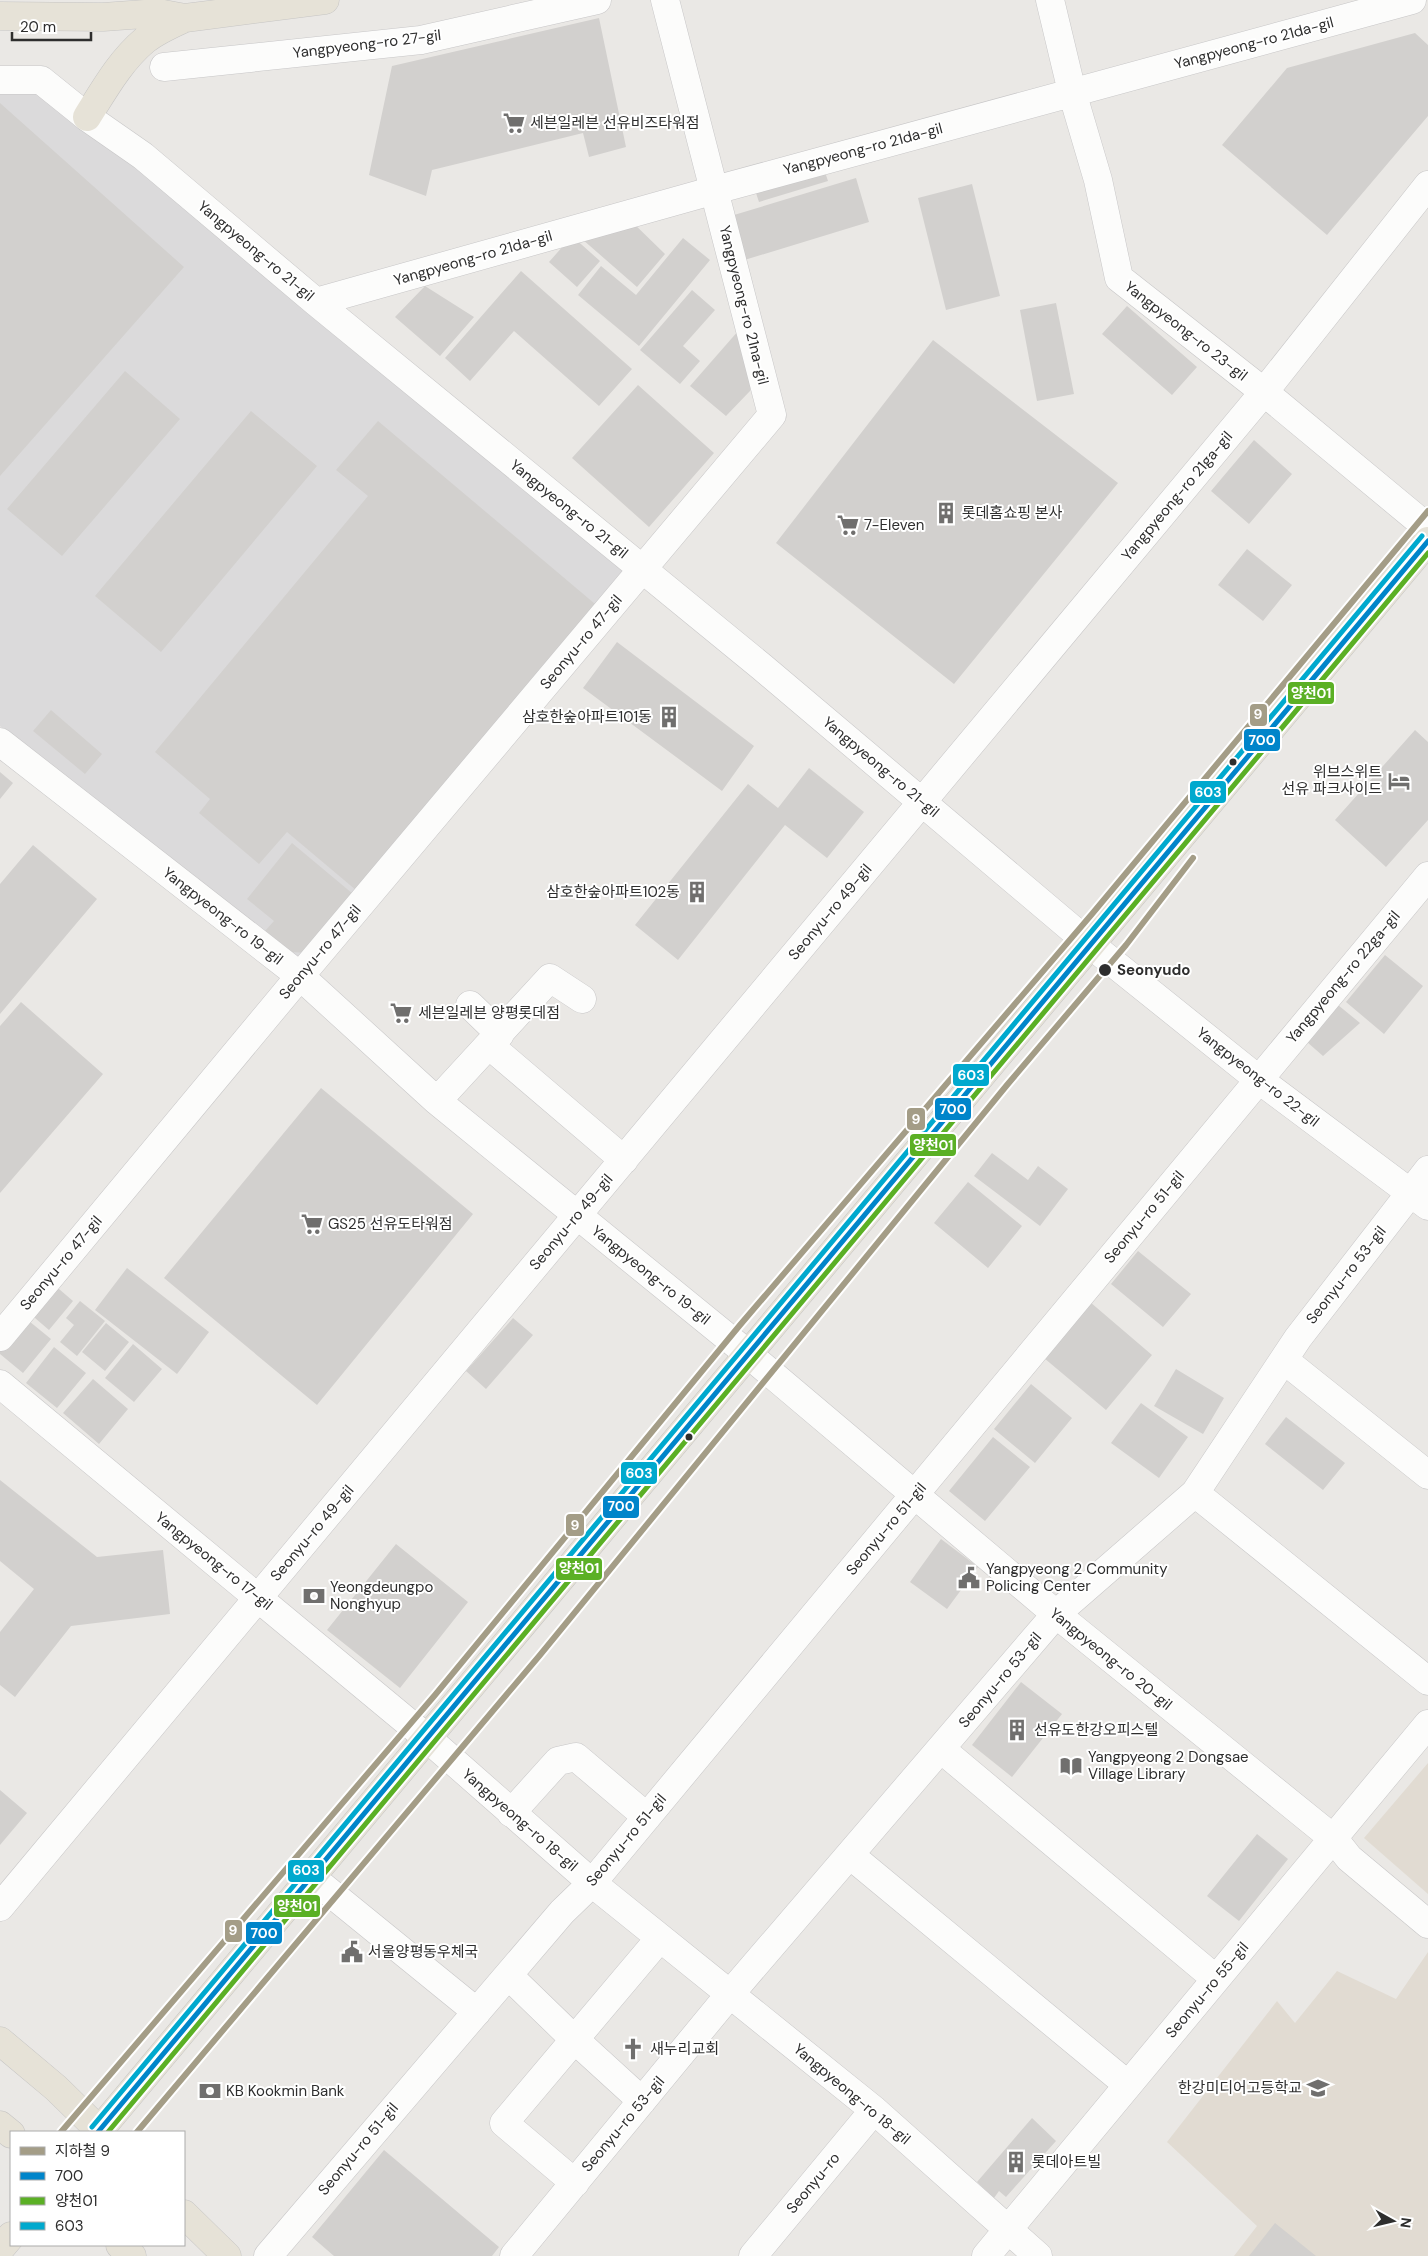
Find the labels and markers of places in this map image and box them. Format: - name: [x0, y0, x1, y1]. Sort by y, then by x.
- supermarket icon: 세븐일레븐 선유비즈타워점: [501, 110, 527, 136]
- place label: 세븐일레븐 선유비즈타워점: [530, 113, 700, 133]
- building icon: 롯데홈쇼핑 본사: [933, 500, 959, 526]
- place label: 롯데홈쇼핑 본사: [962, 503, 1063, 523]
- supermarket icon: 7-Eleven: [835, 512, 861, 538]
- place label: 7-Eleven: [864, 515, 924, 535]
- building icon: 삼호한숲아파트101동: [656, 704, 682, 730]
- place label: 삼호한숲아파트101동: [522, 707, 652, 727]
- unlabelled marker: [1228, 757, 1238, 767]
- place label: 위브스위트 선유 파크사이드: [1281, 762, 1382, 799]
- hotel icon: 위브스위트 선유 파크사이드: [1386, 768, 1412, 794]
- building icon: 삼호한숲아파트102동: [684, 879, 710, 905]
- place label: 삼호한숲아파트102동: [546, 882, 680, 902]
- place label: Seonyudo: [1117, 960, 1191, 980]
- marker: Seonyudo: [1097, 962, 1113, 978]
- supermarket icon: 세븐일레븐 양평롯데점: [388, 1000, 414, 1026]
- place label: 세븐일레븐 양평롯데점: [418, 1003, 560, 1023]
- supermarket icon: GS25 선유도타워점: [299, 1211, 325, 1237]
- place label: GS25 선유도타워점: [328, 1214, 453, 1234]
- unlabelled marker: [684, 1432, 694, 1442]
- place label: Yangpyeong 2 Community Policing Center: [986, 1559, 1168, 1596]
- public building icon: Yangpyeong 2 Community Policing Center: [956, 1565, 982, 1591]
- place label: Yeongdeungpo Nonghyup: [330, 1577, 433, 1614]
- bank icon: Yeongdeungpo Nonghyup: [301, 1583, 327, 1609]
- building icon: 선유도한강오피스텔: [1004, 1717, 1030, 1743]
- place label: 선유도한강오피스텔: [1034, 1720, 1158, 1740]
- place label: Yangpyeong 2 Dongsae Village Library: [1088, 1747, 1249, 1784]
- library icon: Yangpyeong 2 Dongsae Village Library: [1058, 1753, 1084, 1779]
- public building icon: 서울양평동우체국: [339, 1939, 365, 1965]
- place label: 서울양평동우체국: [368, 1942, 478, 1962]
- church icon: 새누리교회: [620, 2036, 646, 2062]
- place label: 새누리교회: [650, 2039, 719, 2059]
- school or university icon: 한강미디어고등학교: [1305, 2075, 1331, 2101]
- bank icon: KB Kookmin Bank: [197, 2078, 223, 2104]
- place label: 한강미디어고등학교: [1178, 2078, 1302, 2098]
- place label: KB Kookmin Bank: [226, 2081, 345, 2101]
- building icon: 롯데아트빌: [1003, 2149, 1029, 2175]
- place label: 롯데아트빌: [1032, 2152, 1101, 2172]

